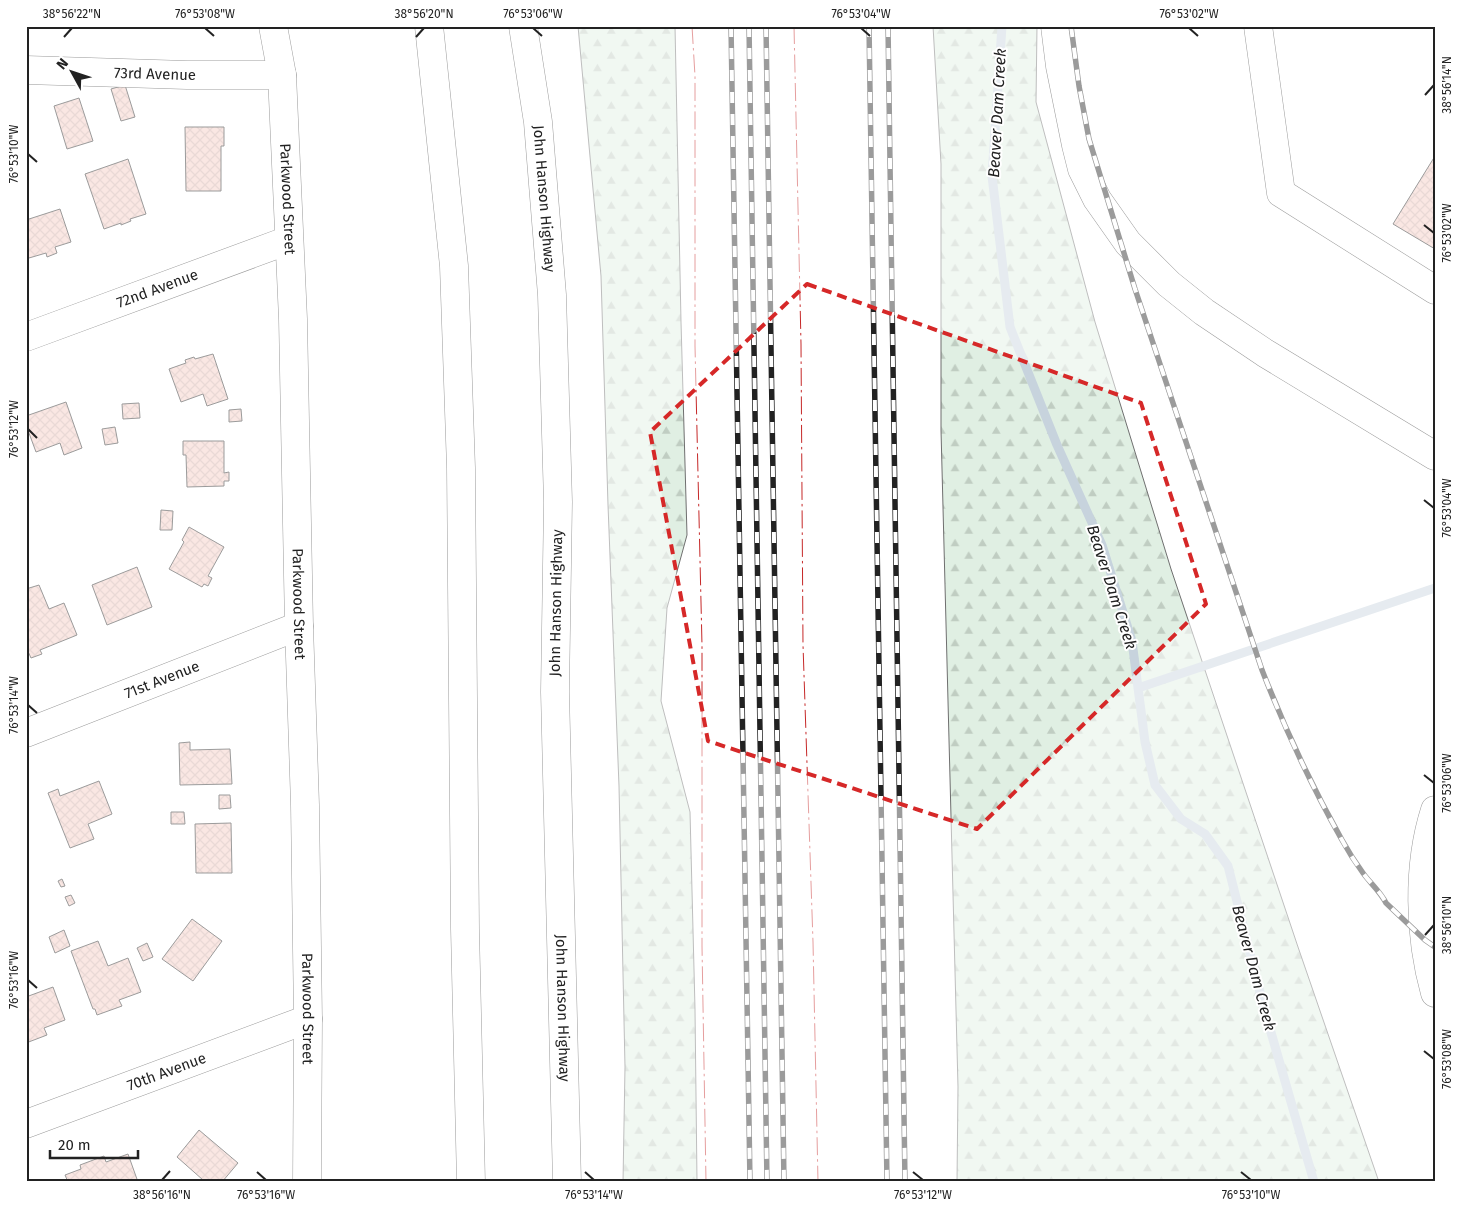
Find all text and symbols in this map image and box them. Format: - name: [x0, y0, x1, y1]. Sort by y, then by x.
- text: 38°56'22"N: [43, 7, 101, 21]
- text: 76°53'08"W: [175, 7, 235, 21]
- text: 38°56'20"N: [394, 7, 454, 21]
- text: 76°53'06"W: [503, 7, 563, 21]
- text: 76°53'04"W: [831, 7, 891, 21]
- text: 76°53'02"W: [1159, 7, 1219, 21]
- north arrow: [48, 48, 98, 98]
- water label: Beaver Dam Creek: [984, 48, 1010, 178]
- text: N: [53, 55, 72, 73]
- text: 38°56'14"N: [1440, 56, 1454, 114]
- street label: 73rd Avenue: [114, 64, 196, 84]
- street label: John Hanson Highway: [529, 124, 559, 273]
- text: 76°53'10"W: [7, 125, 21, 183]
- street label: Parkwood Street: [276, 143, 299, 256]
- text: 76°53'02"W: [1440, 203, 1454, 263]
- street label: 72nd Avenue: [114, 265, 201, 312]
- text: 76°53'12"W: [7, 400, 21, 458]
- text: 76°53'04"W: [1440, 478, 1454, 538]
- water label: Beaver Dam Creek: [1083, 522, 1141, 652]
- street label: John Hanson Highway: [546, 528, 566, 677]
- street label: Parkwood Street: [288, 548, 309, 661]
- street label: 71st Avenue: [122, 657, 202, 703]
- text: 76°53'14"W: [7, 676, 21, 734]
- text: 76°53'06"W: [1440, 753, 1454, 813]
- text: 38°56'10"N: [1440, 896, 1454, 954]
- water label: Beaver Dam Creek: [1228, 903, 1280, 1033]
- street label: John Hanson Highway: [552, 934, 574, 1083]
- text: 76°53'16"W: [7, 951, 21, 1009]
- street label: Parkwood Street: [298, 953, 317, 1065]
- text: 76°53'08"W: [1440, 1029, 1454, 1089]
- street label: 70th Avenue: [125, 1049, 209, 1095]
- scale bar: [50, 1128, 138, 1160]
- text: 20 m: [58, 1136, 91, 1154]
- text: 38°56'16"N: [133, 1188, 191, 1202]
- text: 76°53'16"W: [237, 1188, 295, 1202]
- text: 76°53'14"W: [565, 1188, 623, 1202]
- text: 76°53'12"W: [894, 1188, 952, 1202]
- text: 76°53'10"W: [1222, 1188, 1280, 1202]

